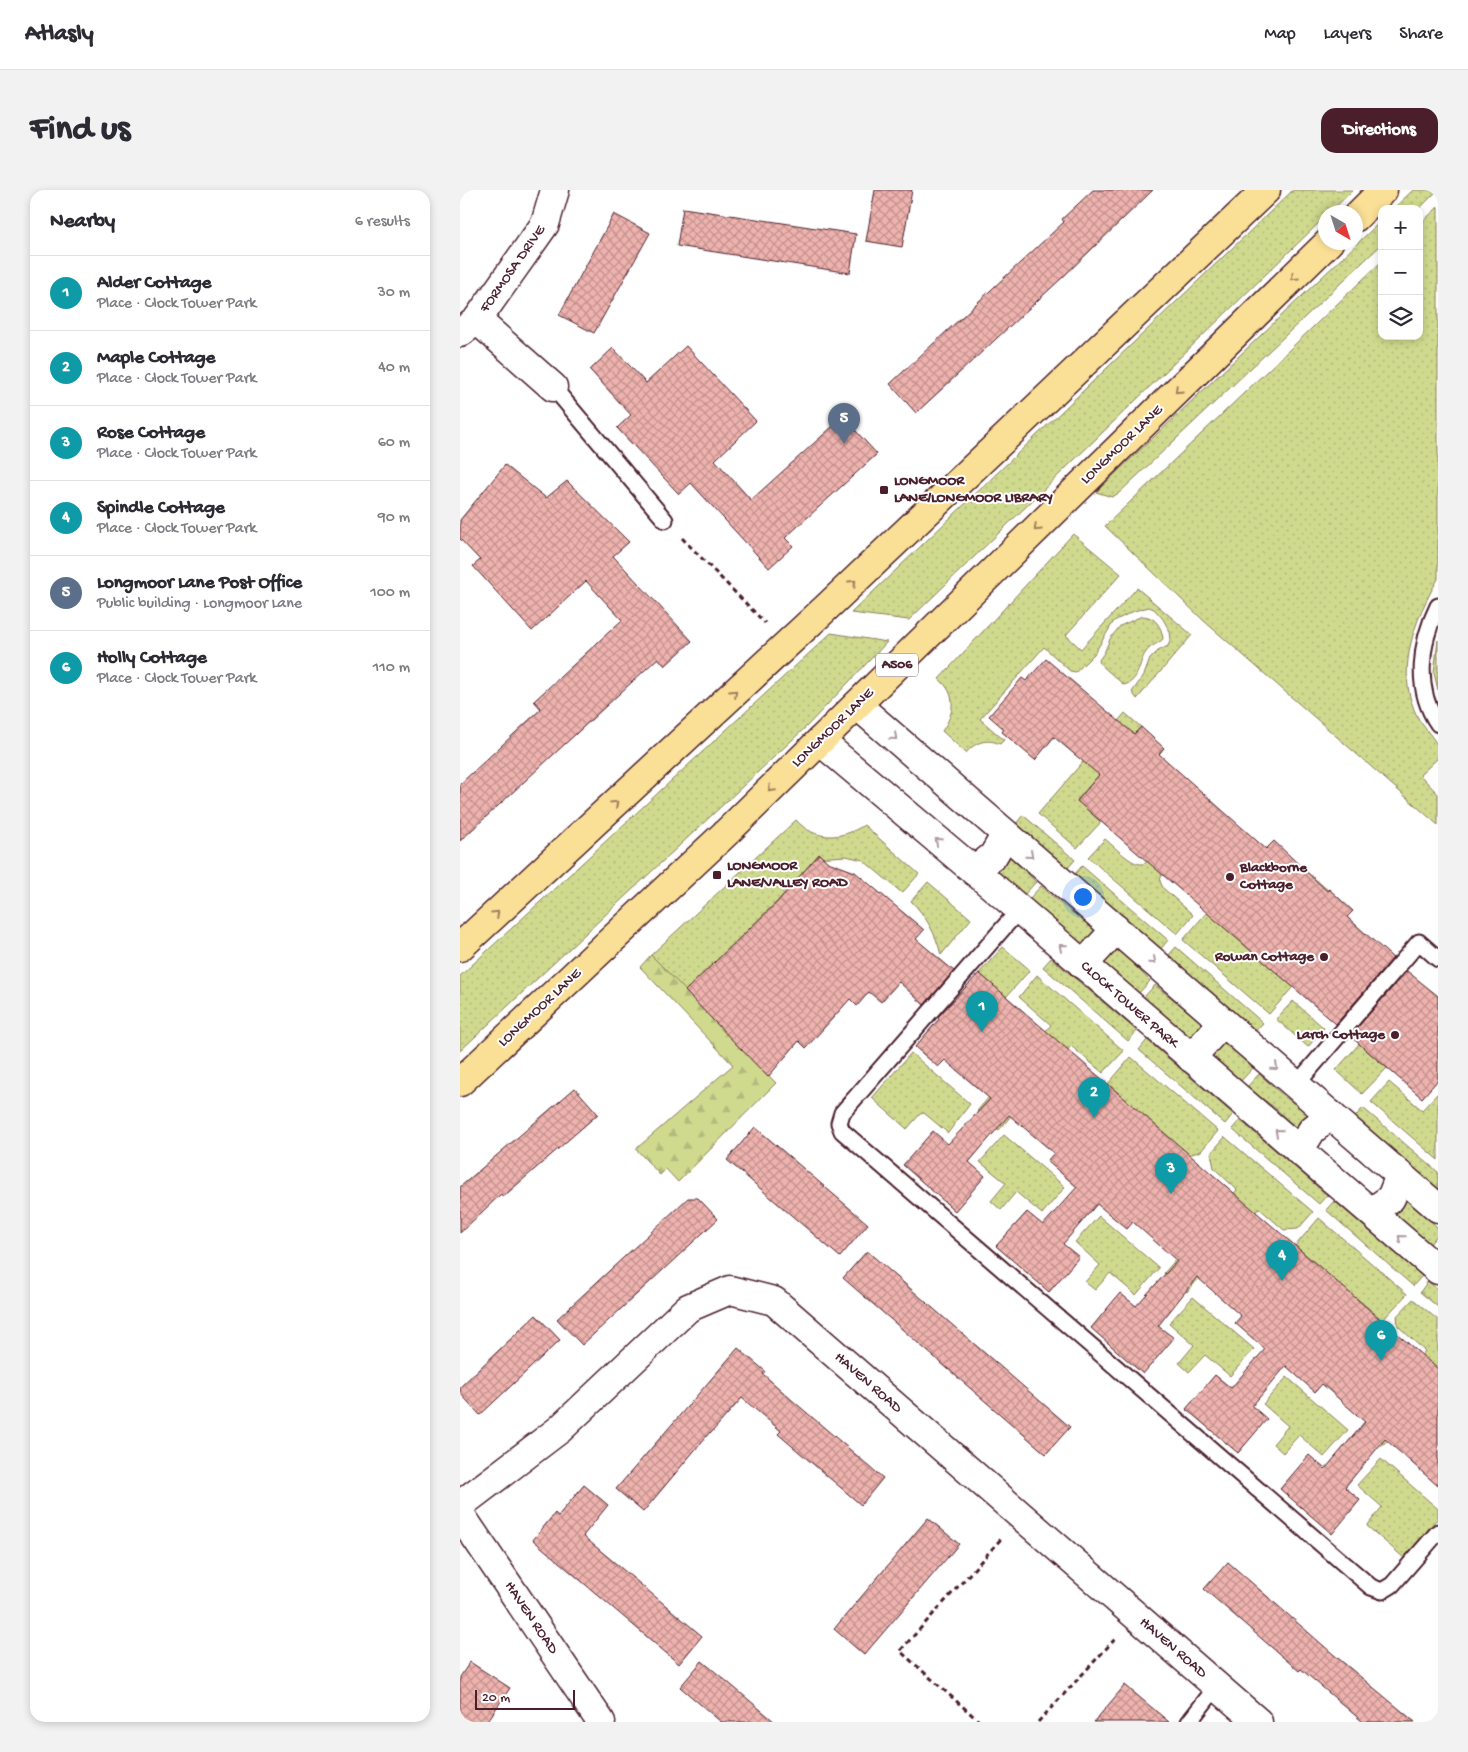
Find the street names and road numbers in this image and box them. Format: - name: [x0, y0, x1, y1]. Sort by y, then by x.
- street label: FORMOSA DRIVE: [476, 221, 550, 317]
- street label: LONGMOOR LANE: [1077, 401, 1167, 489]
- road number: A506: [876, 654, 918, 676]
- street label: LONGMOOR LANE: [788, 684, 878, 772]
- street label: CLOCK TOWER PARK: [1076, 957, 1183, 1054]
- street label: LONGMOOR LANE: [495, 964, 586, 1051]
- street label: HAVEN ROAD: [830, 1349, 906, 1417]
- street label: HAVEN ROAD: [500, 1578, 562, 1658]
- street label: HAVEN ROAD: [1135, 1614, 1211, 1682]

